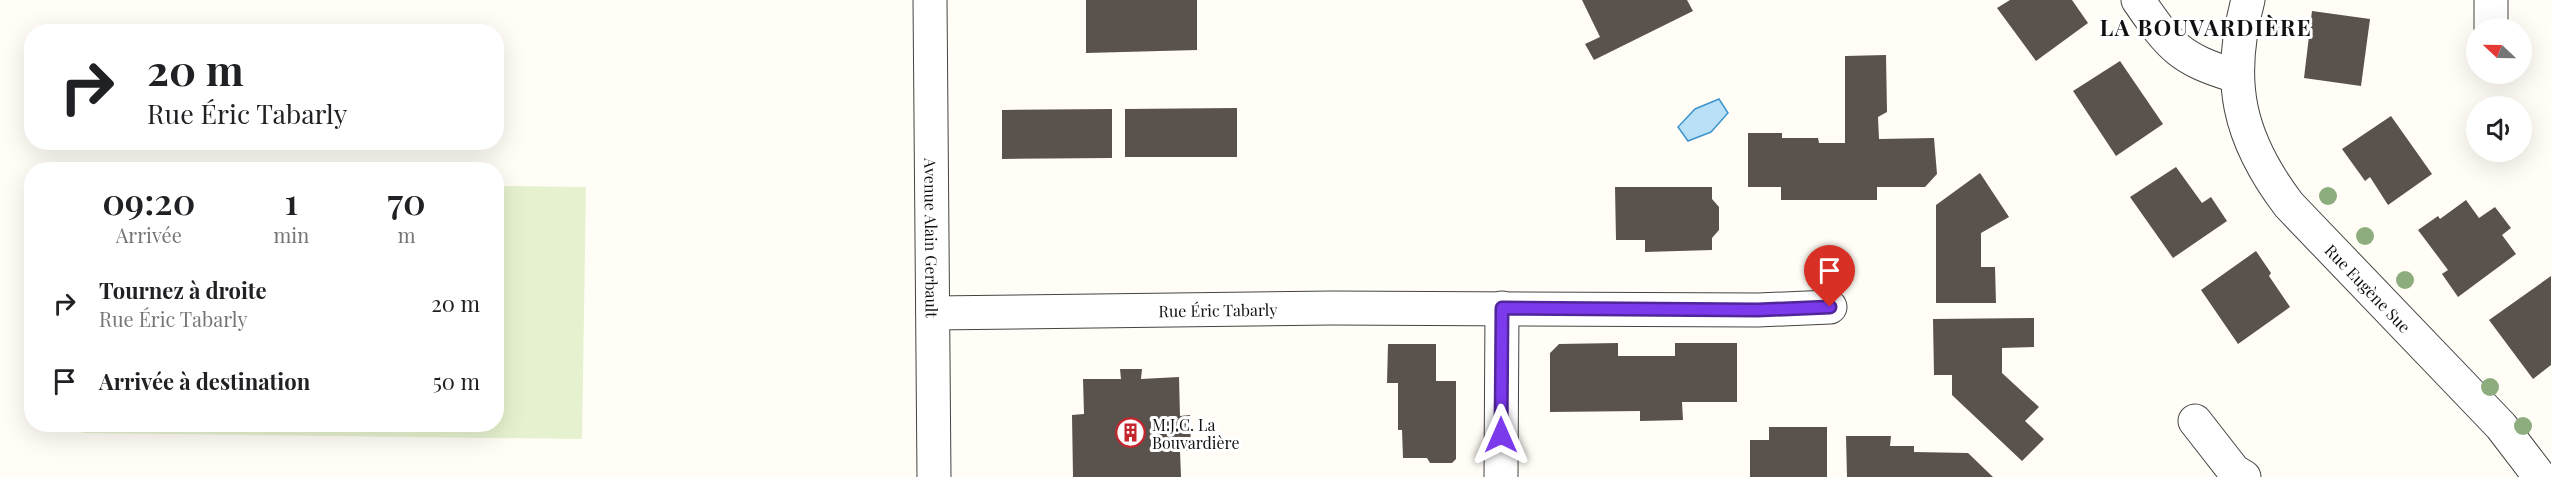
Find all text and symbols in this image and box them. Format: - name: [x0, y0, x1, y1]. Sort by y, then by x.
- district label: LA BOUVARDIÈRE: [2100, 12, 2312, 42]
- north arrow: [2466, 18, 2532, 84]
- map controls: [2466, 18, 2532, 162]
- text: 20 m: [147, 41, 244, 97]
- icon: right: [48, 48, 126, 126]
- text: Rue Éric Tabarly: [147, 95, 347, 131]
- button: sound: [2466, 96, 2532, 162]
- street label: Avenue Alain Gerbault: [921, 157, 943, 318]
- text: 09:20: [102, 176, 195, 224]
- text: 1: [285, 176, 298, 224]
- text: 70: [387, 176, 426, 224]
- text: Arrivée: [116, 221, 182, 248]
- text: min: [274, 221, 309, 248]
- text: m: [398, 221, 415, 248]
- street label: Rue Eugène Sue: [2321, 239, 2416, 337]
- pin: [1804, 245, 1855, 307]
- icon: arrive: [1813, 254, 1846, 287]
- text: Tournez à droite: [99, 275, 267, 305]
- icon: right: [48, 287, 81, 320]
- text: 20 m: [431, 288, 480, 318]
- street label: Rue Éric Tabarly: [1158, 298, 1278, 321]
- text: Rue Éric Tabarly: [99, 305, 247, 332]
- icon: arrive: [48, 365, 81, 398]
- text: Arrivée à destination: [99, 366, 310, 396]
- text: 50 m: [433, 366, 480, 396]
- position arrow: [1469, 403, 1533, 467]
- place label: M.J.C. La Bouvardière: [1152, 414, 1240, 453]
- building icon: M.J.C. La Bouvardière: [1115, 417, 1147, 449]

